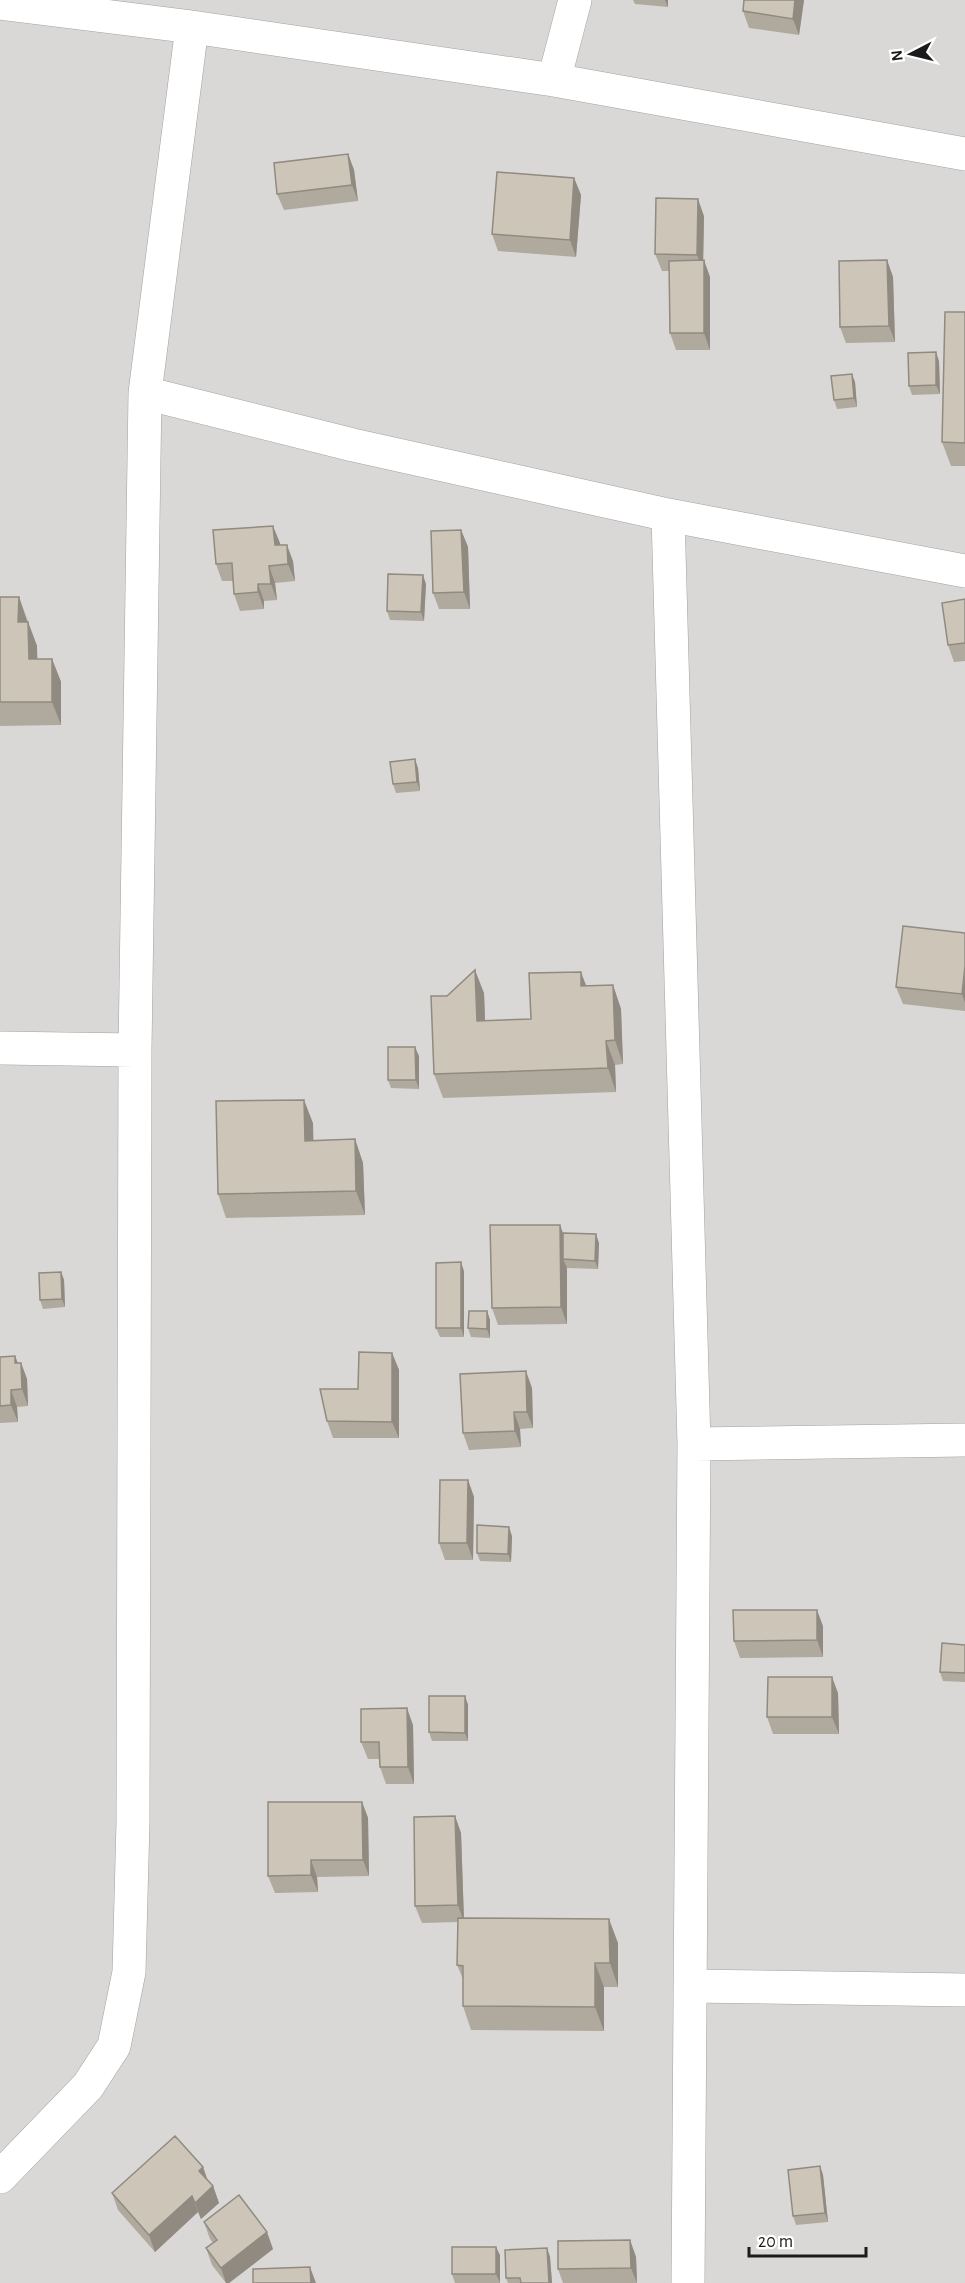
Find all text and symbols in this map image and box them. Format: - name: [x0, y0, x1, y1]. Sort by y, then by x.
- north arrow: [881, 24, 941, 84]
- text: N: [888, 49, 906, 62]
- scale bar: [749, 2220, 866, 2258]
- text: 20 m: [758, 2233, 793, 2251]

